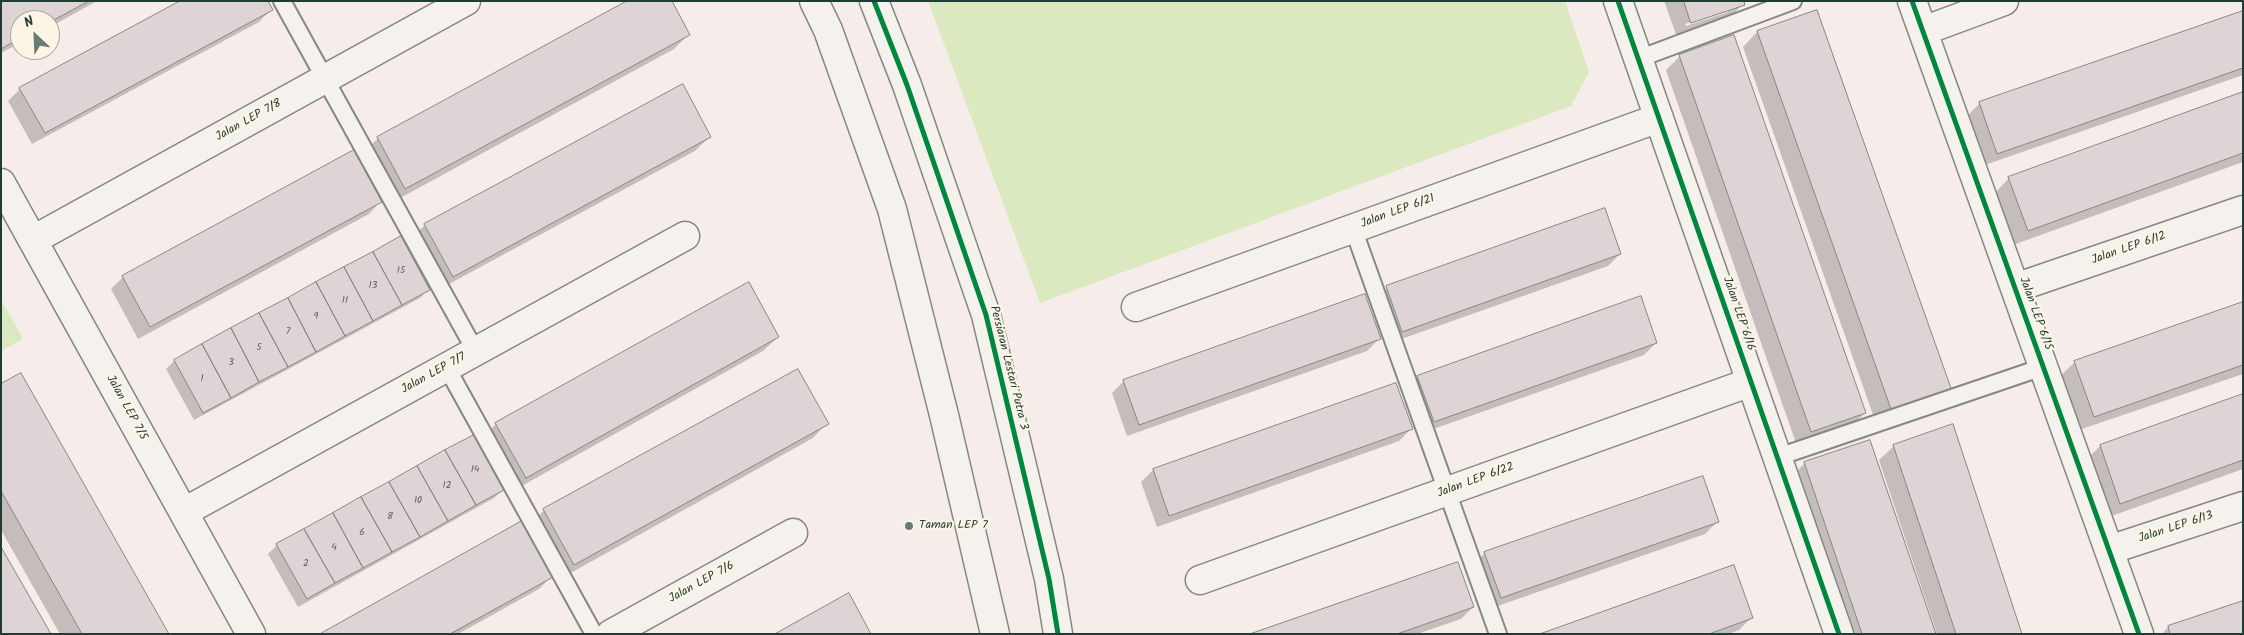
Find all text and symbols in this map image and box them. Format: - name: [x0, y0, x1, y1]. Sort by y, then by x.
- north arrow: [10, 10, 60, 60]
- text: N: [20, 10, 38, 34]
- street label: Jalan LEP 7/8: [214, 97, 284, 145]
- street label: Jalan LEP 6/21: [1359, 192, 1437, 232]
- street label: Jalan LEP 6/12: [2090, 230, 2168, 268]
- house number: 15: [397, 265, 405, 277]
- street label: Jalan LEP 6/16: [1719, 275, 1757, 353]
- street label: Jalan LEP 6/15: [2015, 275, 2055, 353]
- house number: 13: [369, 280, 377, 292]
- house number: 11: [342, 295, 348, 307]
- street label: Persiaran Lestari Putra 3: [986, 304, 1030, 432]
- house number: 9: [314, 311, 318, 323]
- house number: 7: [286, 326, 290, 338]
- house number: 5: [256, 342, 262, 354]
- street label: Jalan LEP 7/7: [399, 350, 469, 398]
- house number: 3: [228, 357, 234, 369]
- street label: Jalan LEP 7/5: [102, 373, 150, 443]
- house number: 1: [200, 373, 204, 385]
- street label: Jalan LEP 6/22: [1436, 460, 1516, 502]
- house number: 14: [471, 464, 479, 476]
- house number: 12: [443, 480, 451, 492]
- house number: 10: [414, 495, 422, 507]
- street label: Jalan LEP 6/13: [2137, 509, 2215, 547]
- house number: 8: [387, 511, 393, 523]
- place label: Taman LEP 7: [919, 519, 988, 533]
- marker: Taman LEP 7: [903, 520, 915, 532]
- house number: 6: [359, 527, 365, 539]
- house number: 4: [331, 542, 337, 554]
- house number: 2: [303, 558, 309, 570]
- street label: Jalan LEP 7/6: [667, 559, 737, 607]

